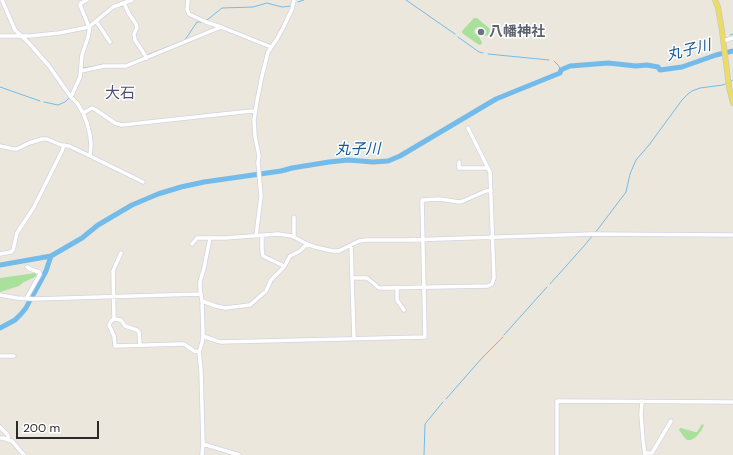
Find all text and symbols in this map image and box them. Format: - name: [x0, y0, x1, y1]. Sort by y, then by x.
- place label: 八幡神社: [489, 24, 545, 40]
- marker: 八幡神社: [476, 27, 486, 37]
- water label: 丸子川: [665, 37, 713, 65]
- district label: 大石: [105, 85, 135, 103]
- water label: 丸子川: [335, 141, 381, 159]
- scale bar: [18, 413, 101, 439]
- text: 200 m: [23, 420, 60, 436]

